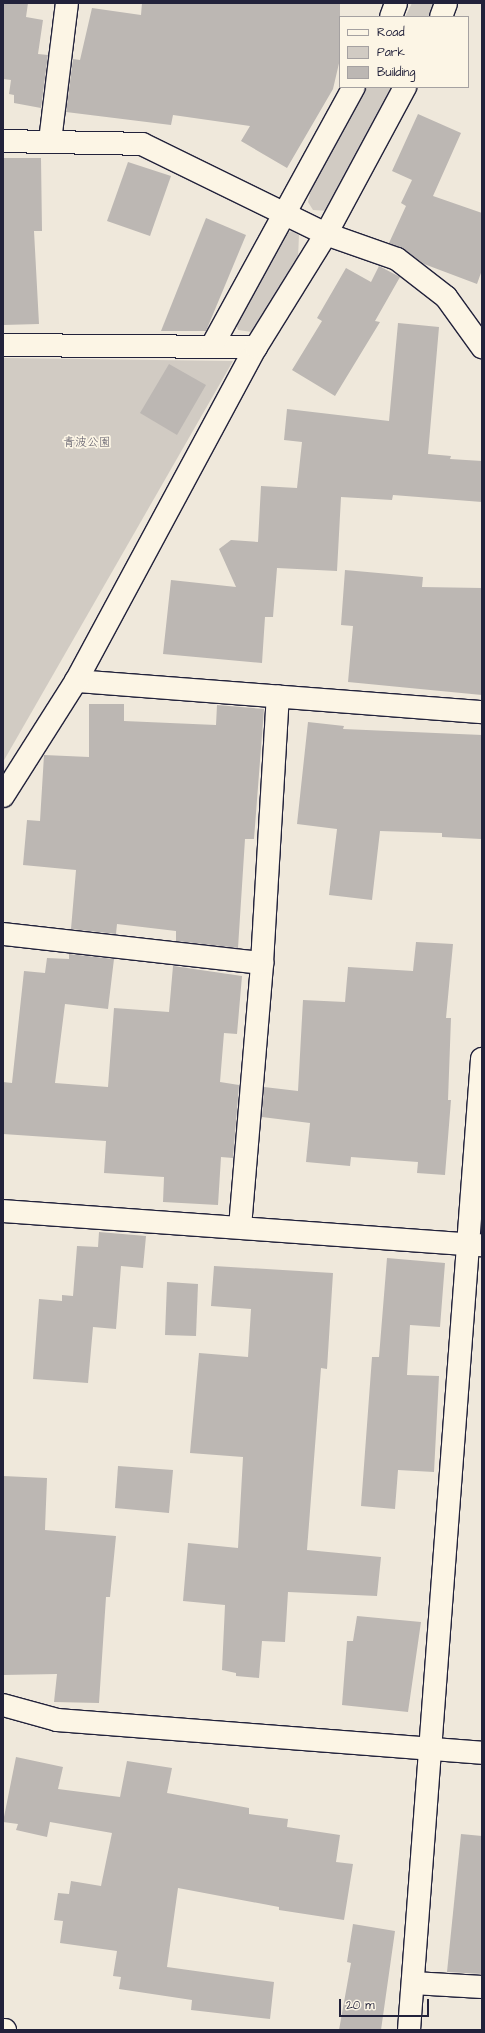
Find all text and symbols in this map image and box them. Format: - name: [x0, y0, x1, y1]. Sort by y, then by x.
- legend: [339, 16, 469, 88]
- text: Road: [377, 24, 405, 41]
- text: Park: [377, 44, 405, 61]
- text: Building: [377, 64, 415, 81]
- park label: 青波公園: [63, 436, 111, 450]
- scale bar: [341, 1991, 431, 2017]
- text: 20 m: [346, 1997, 375, 2014]

